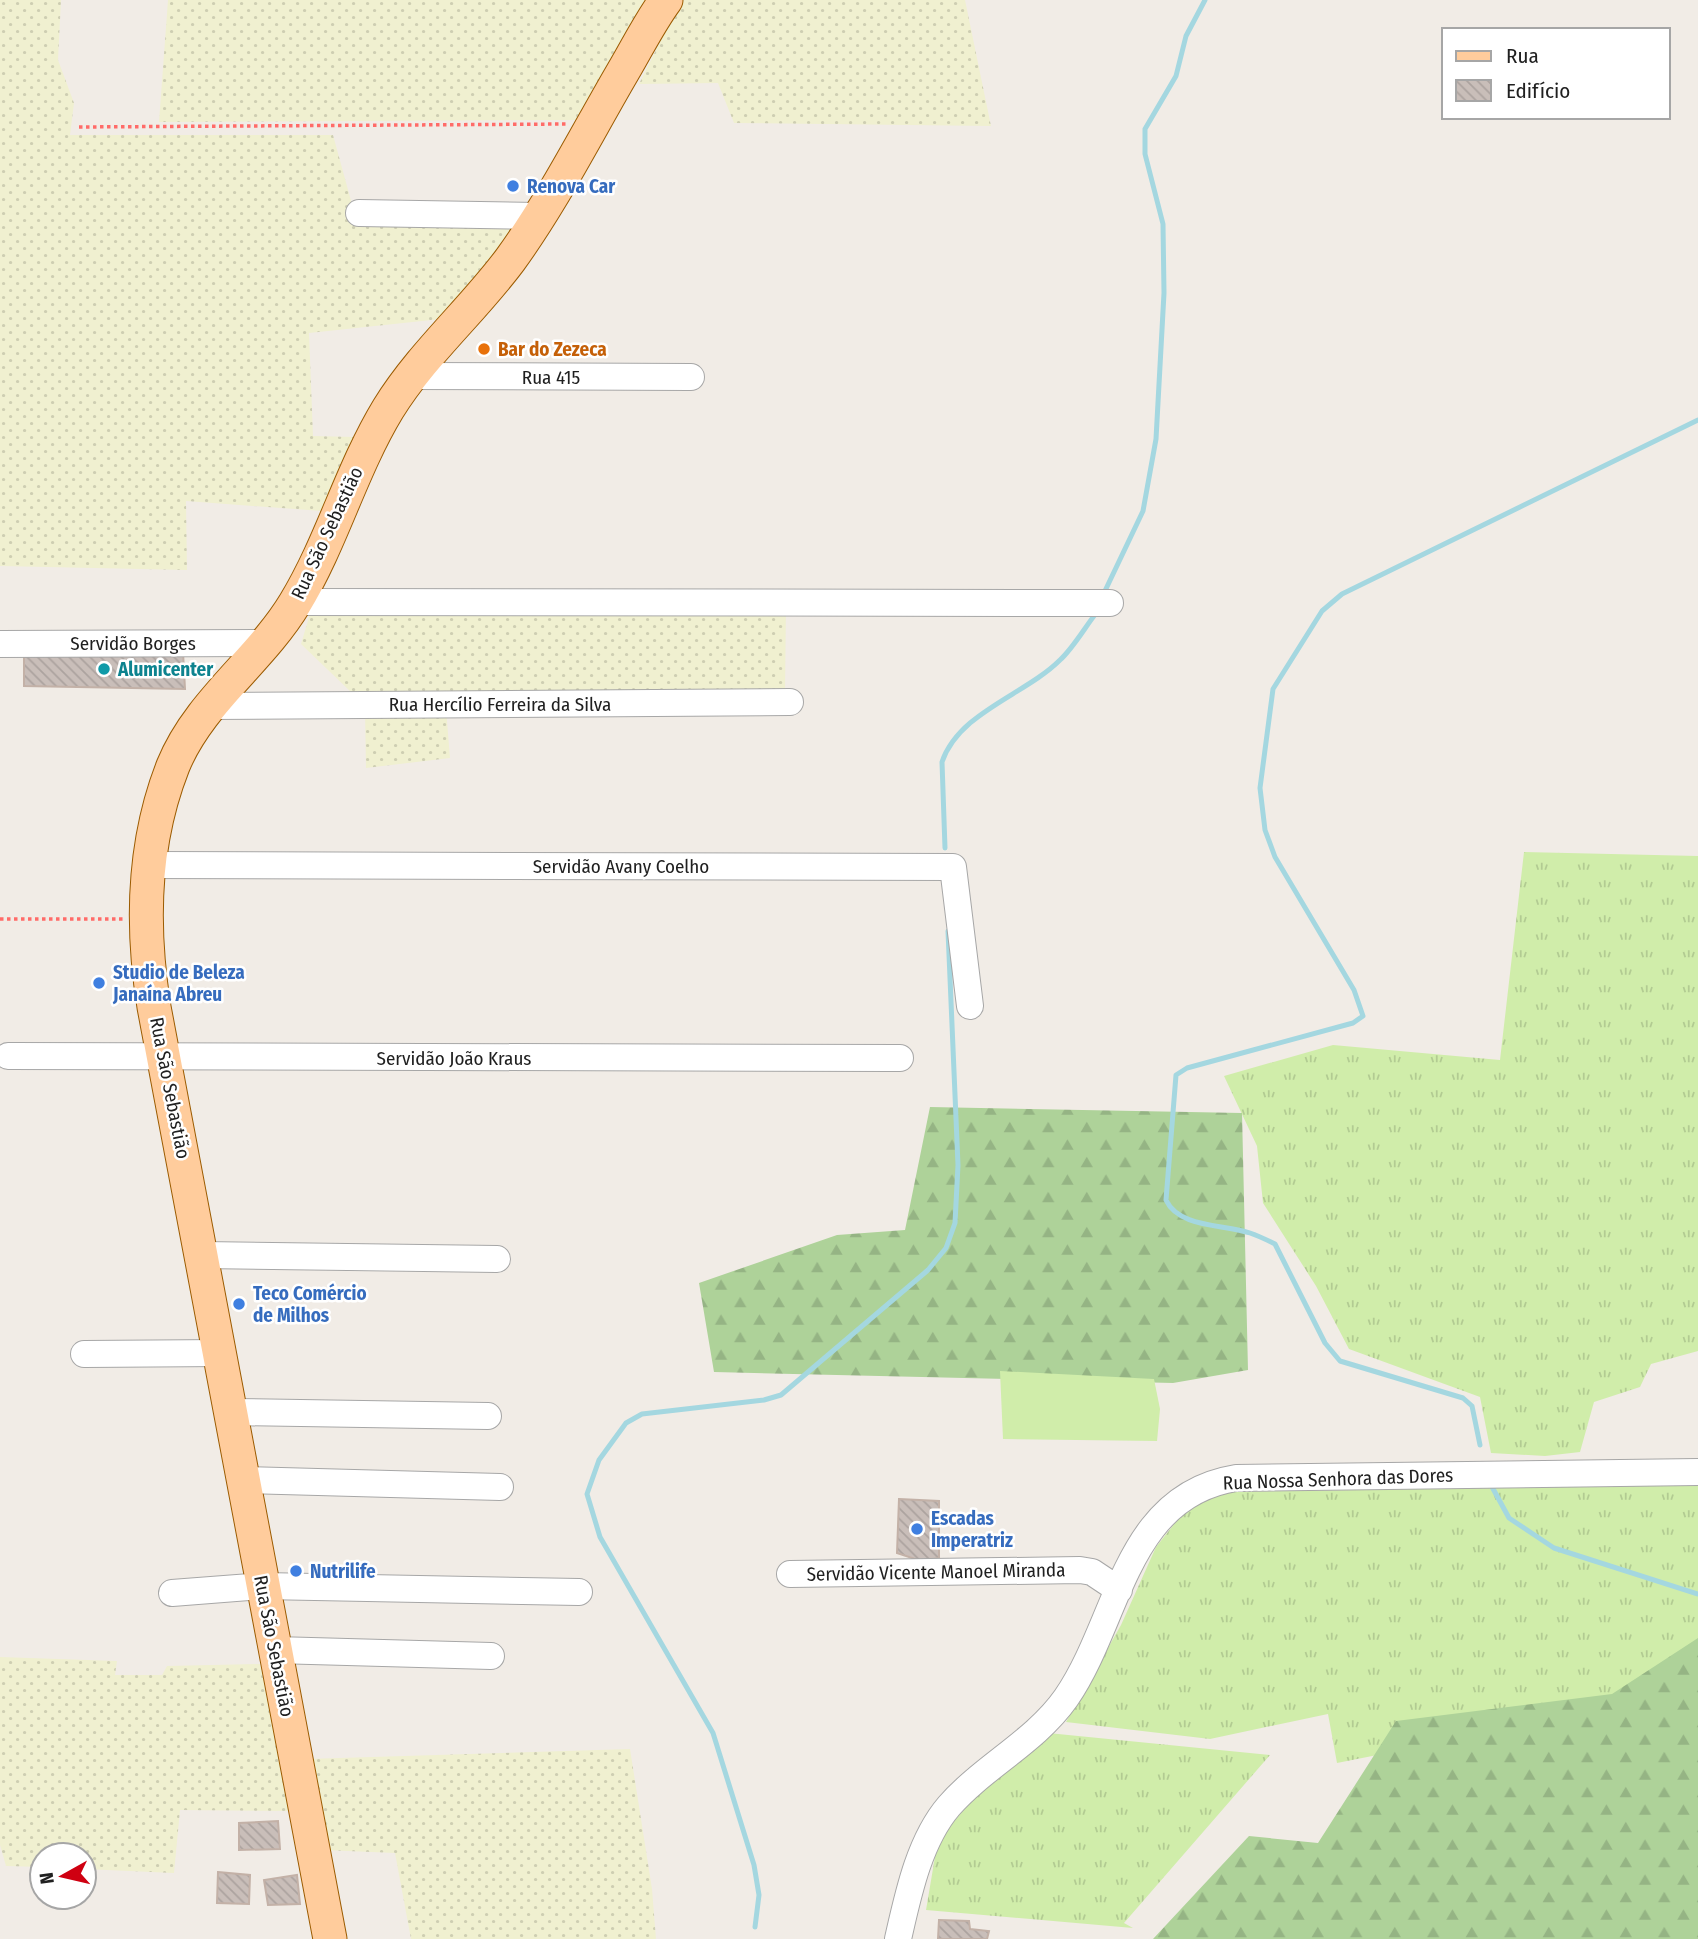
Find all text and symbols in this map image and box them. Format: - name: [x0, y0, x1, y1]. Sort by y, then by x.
- legend: [1442, 28, 1670, 119]
- text: Rua: [1506, 43, 1539, 69]
- text: Edifício: [1506, 78, 1570, 104]
- place label: Renova Car: [527, 175, 616, 198]
- marker: Renova Car: [505, 178, 521, 194]
- place label: Bar do Zezeca: [498, 338, 607, 361]
- marker: Bar do Zezeca: [476, 341, 492, 357]
- street label: Rua 415: [522, 366, 580, 389]
- street label: Rua São Sebastião: [286, 463, 368, 603]
- street label: Servidão Borges: [70, 632, 196, 655]
- place label: Alumicenter: [117, 658, 214, 681]
- marker: Alumicenter: [96, 661, 112, 677]
- street label: Rua Hercílio Ferreira da Silva: [389, 693, 611, 716]
- street label: Servidão Avany Coelho: [533, 855, 709, 878]
- place label: Studio de Beleza Janaína Abreu: [112, 961, 245, 1006]
- marker: Studio de Beleza Janaína Abreu: [91, 975, 107, 991]
- street label: Rua São Sebastião: [145, 1015, 195, 1161]
- street label: Servidão João Kraus: [377, 1047, 531, 1070]
- place label: Teco Comércio de Milhos: [253, 1282, 367, 1327]
- marker: Teco Comércio de Milhos: [231, 1296, 247, 1312]
- street label: Rua Nossa Senhora das Dores: [1222, 1463, 1454, 1495]
- place label: Escadas Imperatriz: [931, 1507, 1013, 1552]
- marker: Escadas Imperatriz: [909, 1521, 925, 1537]
- street label: Servidão Vicente Manoel Miranda: [806, 1558, 1066, 1586]
- place label: Nutrilife: [310, 1560, 376, 1583]
- marker: Nutrilife: [288, 1563, 304, 1579]
- street label: Rua São Sebastião: [249, 1573, 299, 1719]
- north arrow: [28, 1841, 98, 1911]
- text: N: [34, 1871, 59, 1886]

